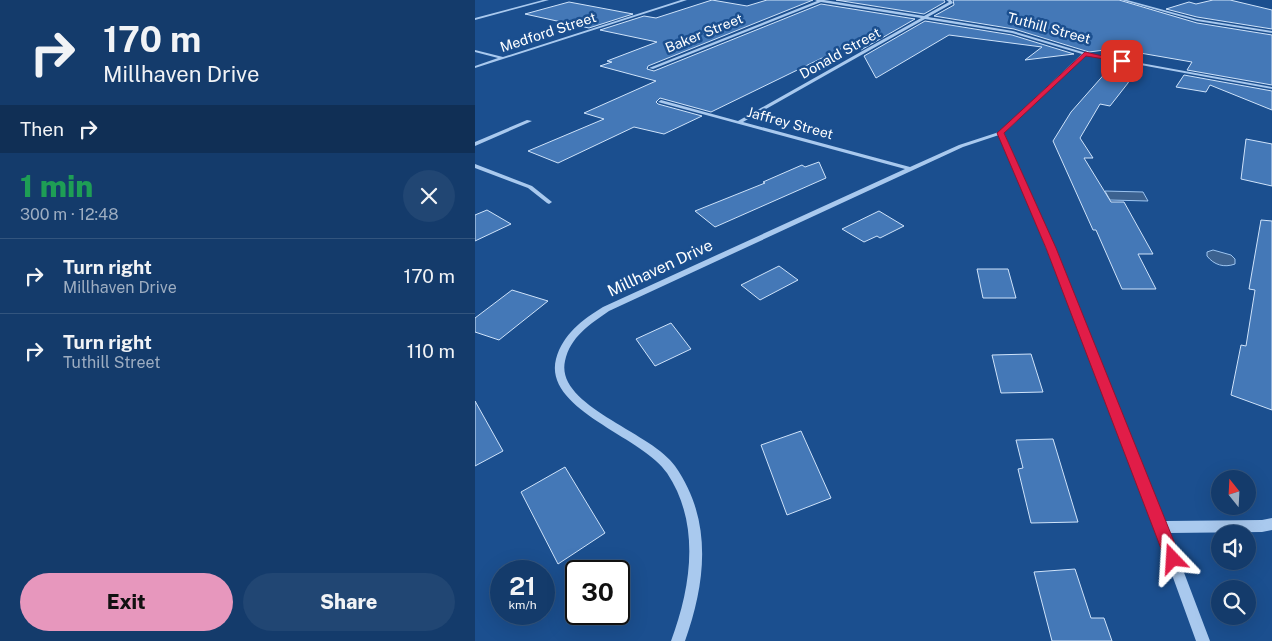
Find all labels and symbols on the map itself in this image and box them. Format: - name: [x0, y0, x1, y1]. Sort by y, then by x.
- street label: Medford Street: [498, 9, 598, 55]
- street label: Tuthill Street: [1006, 9, 1092, 47]
- street label: Baker Street: [663, 10, 745, 56]
- street label: Donald Street: [797, 24, 883, 82]
- pin: [1101, 40, 1143, 82]
- street label: Jaffrey Street: [745, 104, 835, 142]
- street label: Millhaven Drive: [604, 235, 716, 301]
- north arrow: [1211, 470, 1256, 515]
- position arrow: [1146, 532, 1198, 584]
- speed limit sign: 30: [565, 560, 630, 625]

